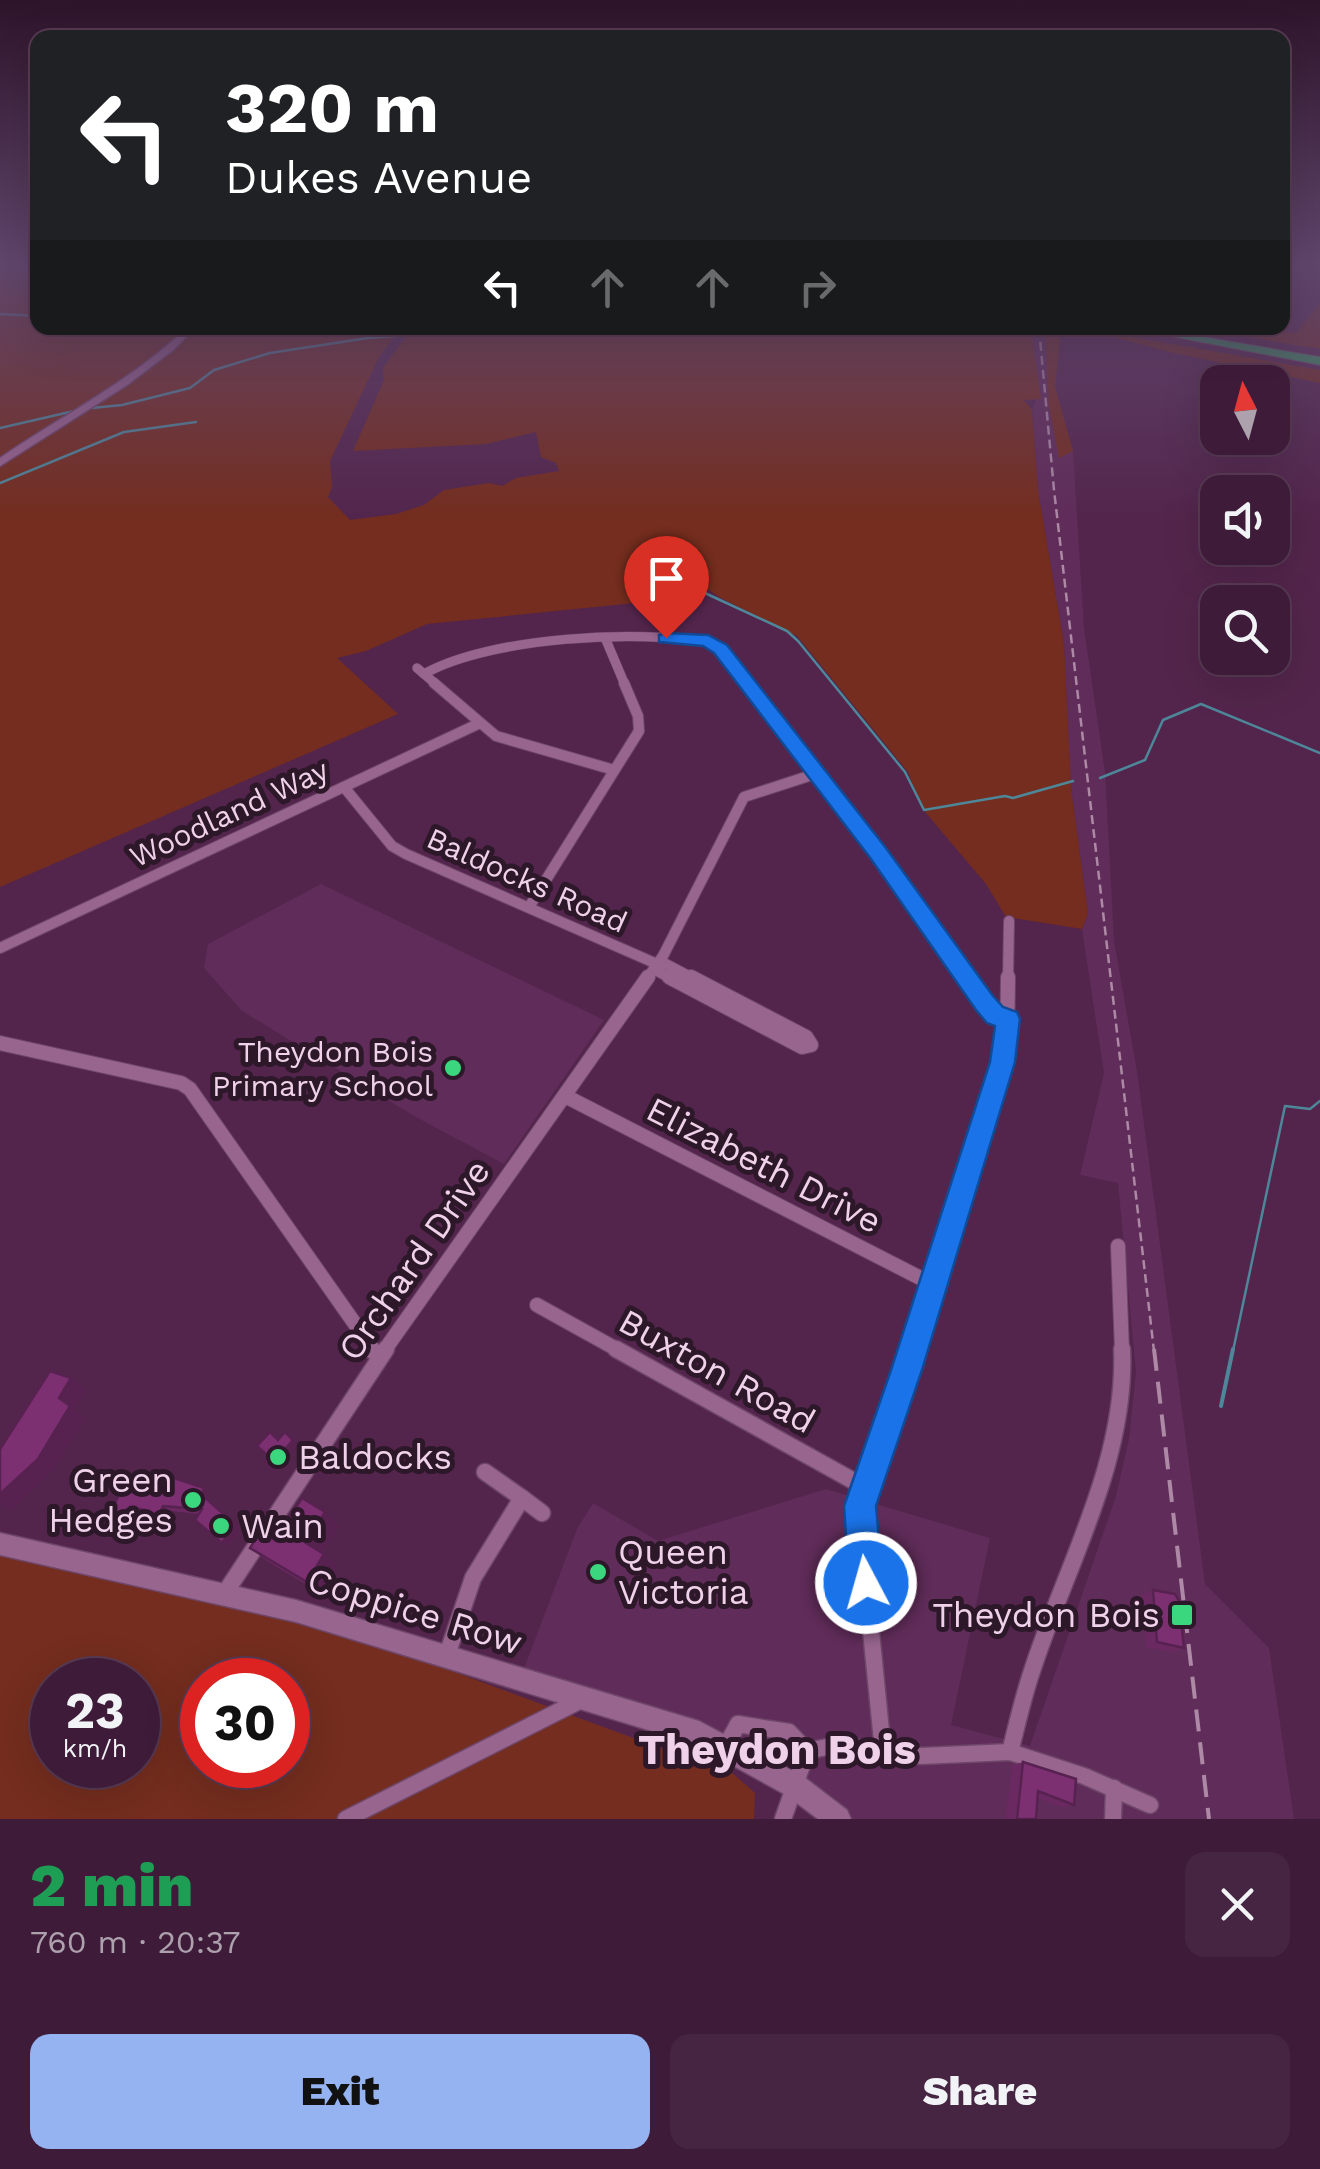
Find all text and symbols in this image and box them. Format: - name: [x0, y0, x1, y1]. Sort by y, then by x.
- text: 320 m: [225, 67, 439, 149]
- icon: left: [60, 70, 190, 200]
- text: Dukes Avenue: [225, 151, 532, 204]
- icon: left: [475, 260, 530, 315]
- icon: ahead: [580, 260, 635, 315]
- icon: ahead: [685, 260, 740, 315]
- icon: right: [790, 260, 845, 315]
- north arrow: [1200, 365, 1290, 455]
- map controls: [1200, 365, 1290, 675]
- button: sound: [1200, 475, 1290, 565]
- pin: [624, 536, 709, 639]
- icon: arrive: [639, 551, 694, 606]
- button: search: [1200, 585, 1290, 675]
- street label: Woodland Way: [124, 752, 334, 874]
- street label: Baldocks Road: [422, 820, 632, 940]
- place label: Theydon Bois Primary School: [212, 1034, 433, 1103]
- marker: Theydon Bois Primary School: [442, 1057, 464, 1079]
- street label: Elizabeth Drive: [640, 1088, 888, 1242]
- street label: Orchard Drive: [329, 1152, 499, 1368]
- street label: Buxton Road: [612, 1300, 822, 1442]
- place label: Baldocks: [298, 1436, 452, 1478]
- marker: Baldocks: [267, 1446, 289, 1468]
- place label: Green Hedges: [48, 1459, 173, 1541]
- marker: Green Hedges: [182, 1489, 204, 1511]
- place label: Wain: [241, 1505, 324, 1547]
- marker: Wain: [210, 1515, 232, 1537]
- place label: Queen Victoria: [618, 1531, 749, 1613]
- position arrow: [814, 1531, 918, 1635]
- street label: Coppice Row: [303, 1558, 527, 1664]
- marker: Queen Victoria: [587, 1561, 609, 1583]
- place label: Theydon Bois: [932, 1594, 1160, 1636]
- marker: Theydon Bois: [1169, 1602, 1195, 1628]
- speed limit sign: 30: [180, 1658, 310, 1788]
- text: 23: [65, 1681, 125, 1740]
- district label: Theydon Bois: [638, 1725, 916, 1774]
- text: km/h: [63, 1734, 127, 1763]
- text: 2 min: [30, 1850, 194, 1921]
- button: close: [1185, 1852, 1290, 1957]
- text: 760 m · 20:37: [30, 1923, 241, 1961]
- button: Exit: [30, 2034, 650, 2149]
- button: Share: [670, 2034, 1290, 2149]

